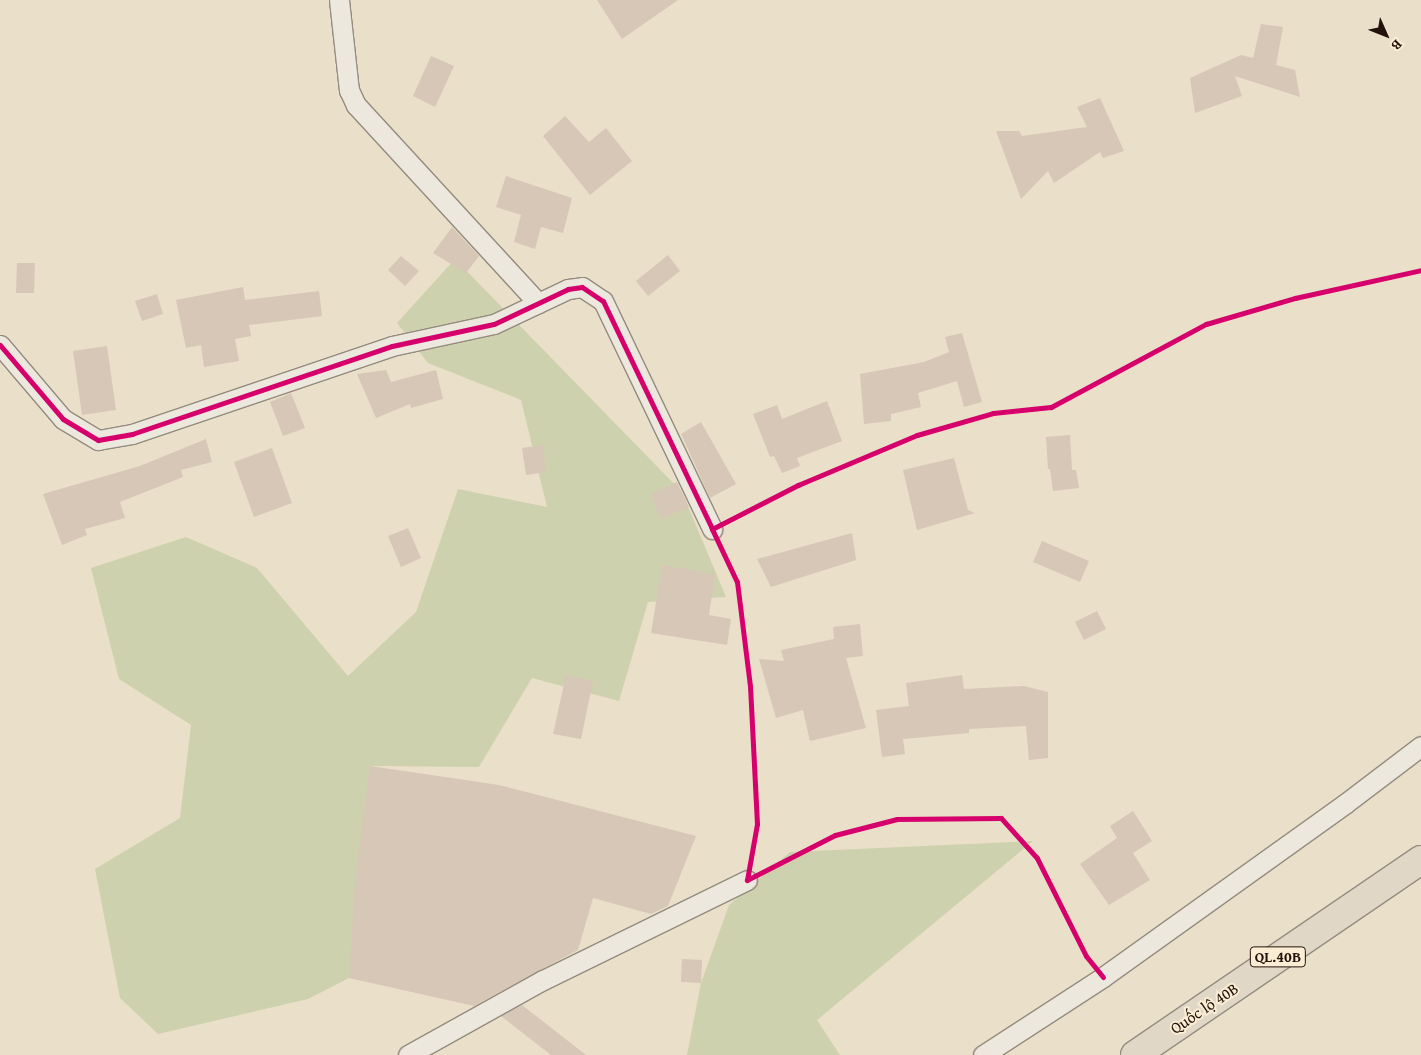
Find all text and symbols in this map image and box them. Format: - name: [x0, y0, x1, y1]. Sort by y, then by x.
- north arrow: [1361, 10, 1411, 60]
- text: B: [1387, 35, 1407, 55]
- road number: QL.40B: [1249, 944, 1307, 970]
- street label: Quốc lộ 40B: [1166, 978, 1242, 1038]

